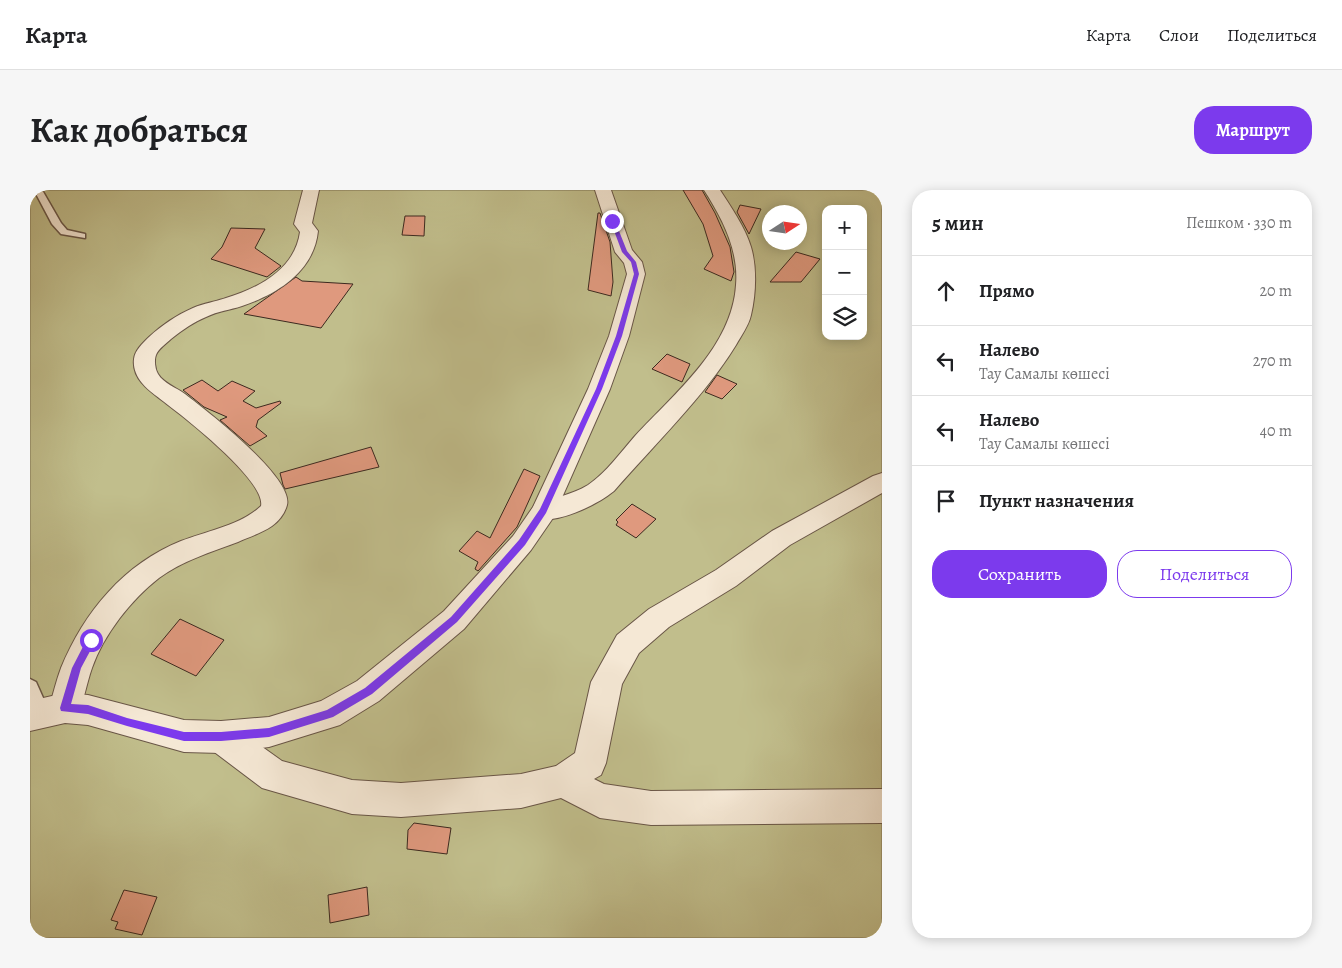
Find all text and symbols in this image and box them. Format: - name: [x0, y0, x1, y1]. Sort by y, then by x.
- text: Карта: [25, 19, 87, 51]
- text: Карта: [1086, 23, 1131, 47]
- text: Слои: [1159, 23, 1199, 47]
- text: Поделиться: [1227, 23, 1317, 47]
- text: Как добраться: [30, 106, 248, 154]
- button: Маршрут: [1194, 106, 1312, 154]
- north arrow: [762, 205, 807, 250]
- map controls: [822, 205, 867, 340]
- button: +: [822, 205, 867, 250]
- text: 5 мин: [932, 209, 984, 237]
- route end: [601, 210, 624, 233]
- text: Пешком · 330 m: [1186, 212, 1292, 234]
- button: −: [822, 250, 867, 295]
- icon: ahead: [932, 277, 960, 305]
- text: Прямо: [979, 278, 1034, 304]
- text: 20 m: [1259, 280, 1292, 302]
- button: layers: [822, 295, 867, 340]
- text: Налево: [979, 337, 1039, 363]
- icon: left: [932, 347, 960, 375]
- text: 270 m: [1253, 350, 1292, 372]
- text: Тау Самалы көшесі: [979, 363, 1110, 385]
- text: Налево: [979, 407, 1039, 433]
- icon: left: [932, 417, 960, 445]
- text: 40 m: [1260, 420, 1292, 442]
- text: Тау Самалы көшесі: [979, 433, 1110, 455]
- icon: arrive: [932, 487, 960, 515]
- text: Пункт назначения: [979, 488, 1134, 514]
- button: Сохранить: [932, 550, 1107, 598]
- button: Поделиться: [1117, 550, 1292, 598]
- route start: [80, 629, 103, 652]

